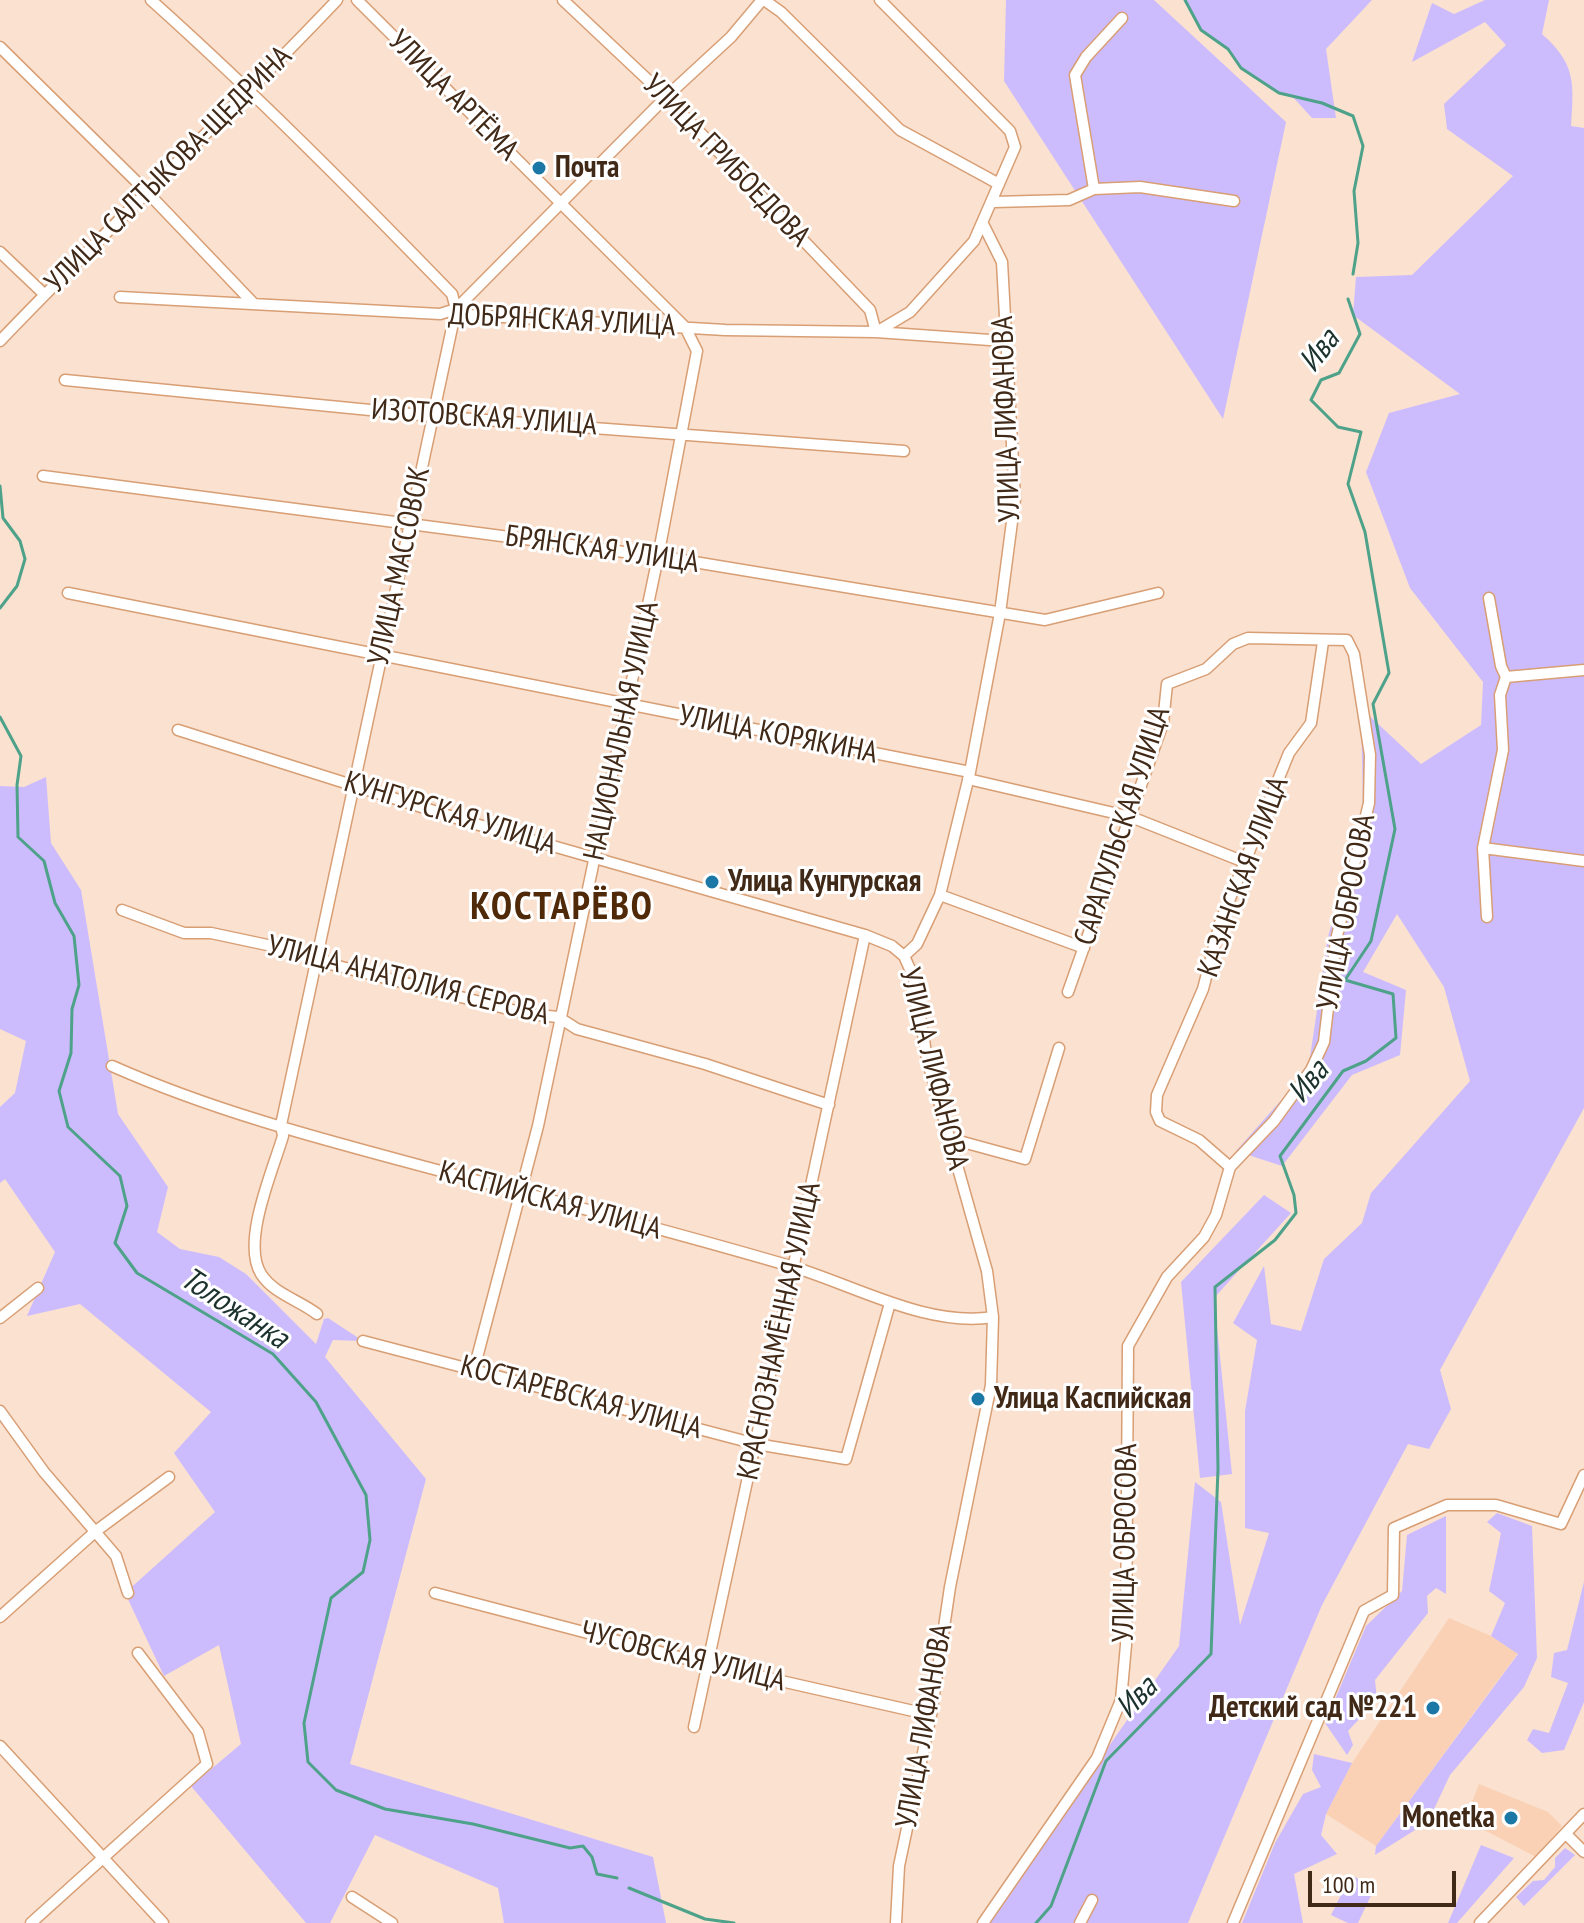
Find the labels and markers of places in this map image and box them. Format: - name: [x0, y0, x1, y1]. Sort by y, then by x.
- place label: Почта: [555, 150, 619, 186]
- marker: Почта: [530, 159, 548, 177]
- place label: Улица Кунгурская: [728, 864, 921, 900]
- marker: Улица Кунгурская: [703, 873, 721, 891]
- place label: Улица Каспийская: [994, 1381, 1191, 1417]
- marker: Улица Каспийская: [969, 1390, 987, 1408]
- place label: Детский сад №221: [1209, 1690, 1417, 1726]
- marker: Детский сад №221: [1424, 1699, 1442, 1717]
- place label: Monetka: [1402, 1800, 1495, 1836]
- marker: Monetka: [1502, 1809, 1520, 1827]

